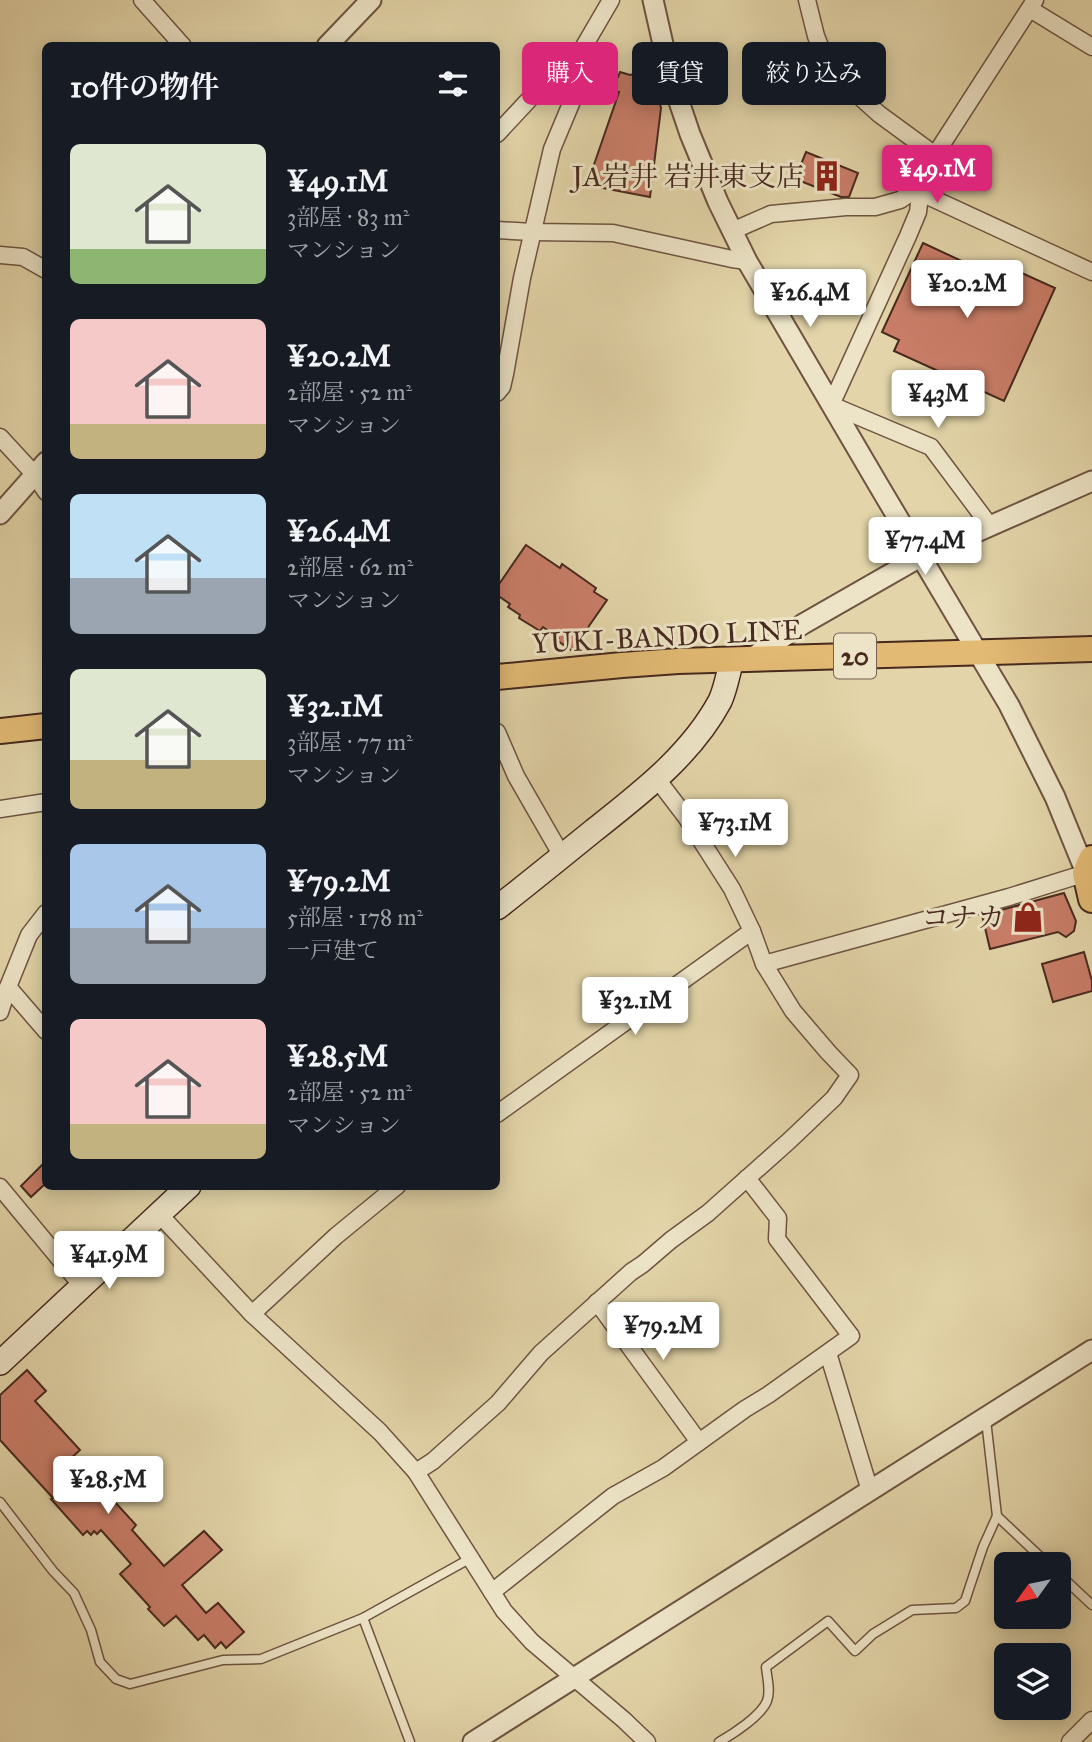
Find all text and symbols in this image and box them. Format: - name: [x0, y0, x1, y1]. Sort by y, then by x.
- chip: 購入: [522, 42, 618, 105]
- chip: 賃貸: [632, 42, 728, 105]
- chip: 絞り込み: [742, 42, 886, 105]
- icon: filters: [434, 65, 472, 103]
- text: 10件の物件: [70, 69, 219, 105]
- pin: ¥49.1M: [880, 146, 994, 205]
- text: ¥49.1M: [898, 154, 976, 182]
- place label: JA岩井 岩井東支店: [569, 159, 804, 194]
- building icon: JA岩井 岩井東支店: [810, 159, 844, 193]
- text: ¥49.1M: [287, 163, 389, 199]
- icon: home: [126, 172, 210, 256]
- text: 3部屋 · 83 m²: [287, 203, 410, 231]
- text: マンション: [287, 236, 401, 264]
- pin: ¥20.2M: [910, 260, 1024, 320]
- text: ¥20.2M: [927, 269, 1007, 297]
- pin: ¥26.4M: [753, 270, 867, 329]
- text: ¥26.4M: [770, 278, 850, 306]
- text: ¥20.2M: [287, 338, 391, 374]
- icon: home: [126, 347, 210, 431]
- pin: ¥43M: [897, 370, 979, 430]
- text: 2部屋 · 52 m²: [287, 378, 412, 406]
- text: ¥43M: [908, 379, 968, 407]
- text: マンション: [287, 411, 401, 439]
- text: ¥26.4M: [287, 513, 391, 549]
- pin: ¥77.4M: [868, 518, 982, 577]
- icon: home: [126, 522, 210, 606]
- text: ¥77.4M: [885, 526, 965, 554]
- text: 2部屋 · 62 m²: [287, 553, 413, 581]
- text: マンション: [287, 586, 401, 614]
- street label: YUKI-BANDO LINE: [531, 612, 803, 661]
- road number: 20: [834, 634, 876, 678]
- text: ¥32.1M: [287, 688, 383, 724]
- icon: home: [126, 697, 210, 781]
- text: 3部屋 · 77 m²: [287, 728, 413, 756]
- text: マンション: [287, 761, 401, 789]
- pin: ¥73.1M: [678, 800, 792, 859]
- text: ¥73.1M: [698, 808, 772, 836]
- text: ¥79.2M: [287, 863, 391, 899]
- icon: home: [126, 872, 210, 956]
- place label: コナカ: [922, 900, 1005, 935]
- shop icon: コナカ: [1011, 900, 1045, 934]
- text: 5部屋 · 178 m²: [287, 903, 423, 931]
- text: 一戸建て: [287, 936, 379, 964]
- pin: ¥32.1M: [578, 978, 692, 1037]
- text: ¥32.1M: [598, 986, 672, 1014]
- text: ¥28.5M: [287, 1038, 388, 1074]
- icon: home: [126, 1047, 210, 1131]
- text: 2部屋 · 52 m²: [287, 1078, 412, 1106]
- text: マンション: [287, 1111, 401, 1139]
- pin: ¥41.9M: [52, 1232, 166, 1291]
- text: ¥41.9M: [70, 1240, 148, 1268]
- pin: ¥79.2M: [606, 1302, 720, 1362]
- text: ¥79.2M: [623, 1311, 703, 1339]
- pin: ¥28.5M: [51, 1456, 165, 1516]
- text: ¥28.5M: [69, 1465, 147, 1493]
- north arrow: [994, 1552, 1071, 1629]
- map controls: [994, 1552, 1071, 1720]
- button: layers: [994, 1643, 1071, 1720]

